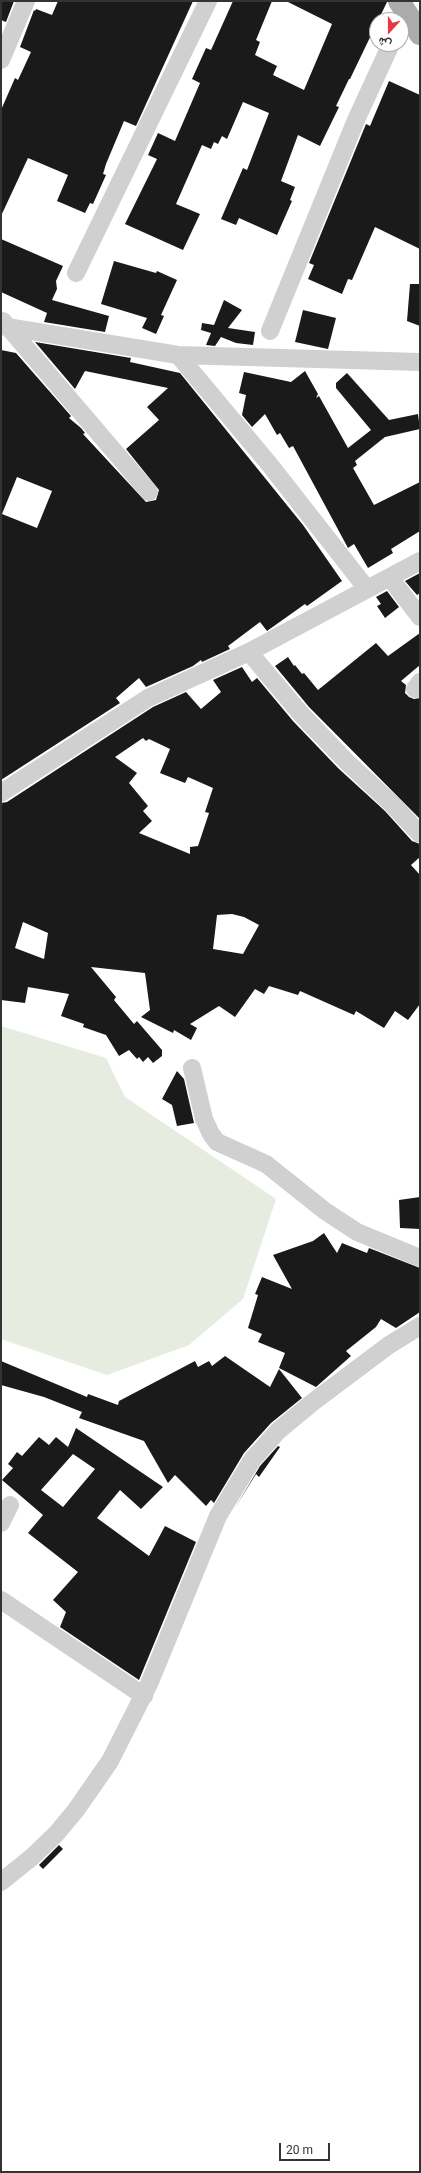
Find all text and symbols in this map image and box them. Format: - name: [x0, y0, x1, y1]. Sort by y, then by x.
- north arrow: [369, 12, 409, 52]
- text: ش: [376, 34, 393, 51]
- scale bar: [281, 2135, 332, 2161]
- text: 20 m: [286, 2143, 313, 2157]

